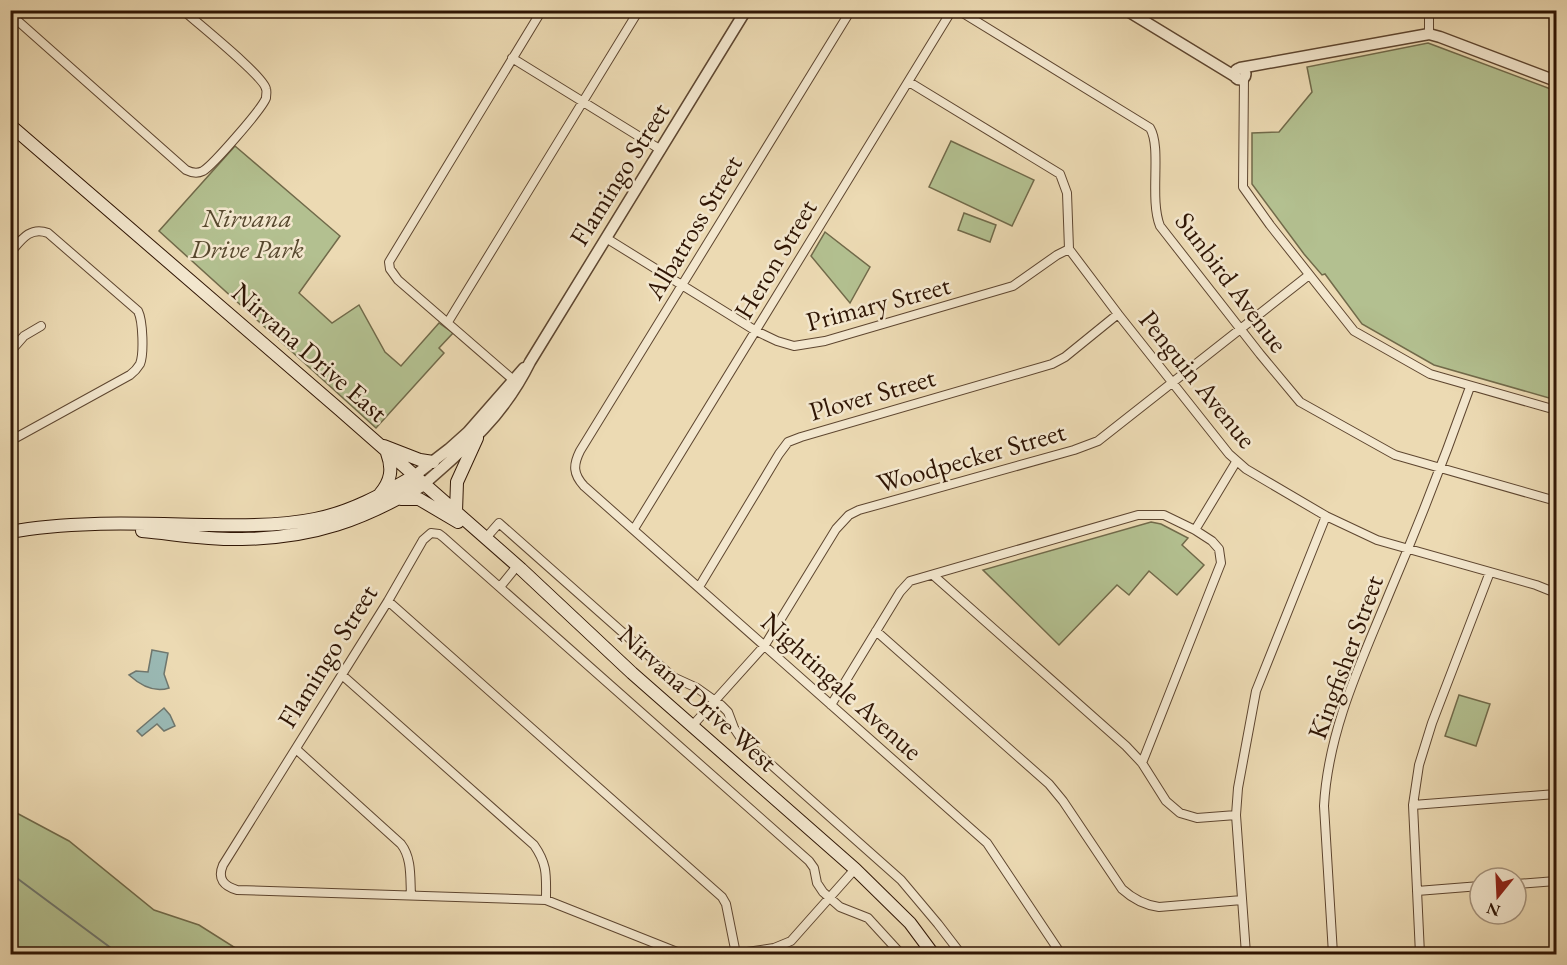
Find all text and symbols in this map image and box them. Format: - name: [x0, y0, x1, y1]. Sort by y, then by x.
- street label: Flamingo Street: [561, 95, 677, 252]
- street label: Albatross Street: [636, 148, 750, 306]
- street label: Heron Street: [726, 192, 825, 325]
- park label: Nirvana Drive Park: [189, 200, 304, 266]
- street label: Sunbird Avenue: [1168, 205, 1296, 359]
- street label: Primary Street: [802, 267, 954, 339]
- street label: Nirvana Drive East: [225, 275, 396, 430]
- street label: Penguin Avenue: [1132, 303, 1264, 455]
- street label: Plover Street: [805, 359, 940, 429]
- street label: Woodpecker Street: [873, 413, 1070, 501]
- street label: Kingfisher Street: [1299, 570, 1391, 744]
- street label: Flamingo Street: [269, 577, 385, 734]
- street label: Nightingale Avenue: [754, 604, 930, 768]
- street label: Nirvana Drive West: [611, 617, 785, 779]
- north arrow: [1468, 866, 1528, 926]
- text: N: [1484, 898, 1503, 922]

